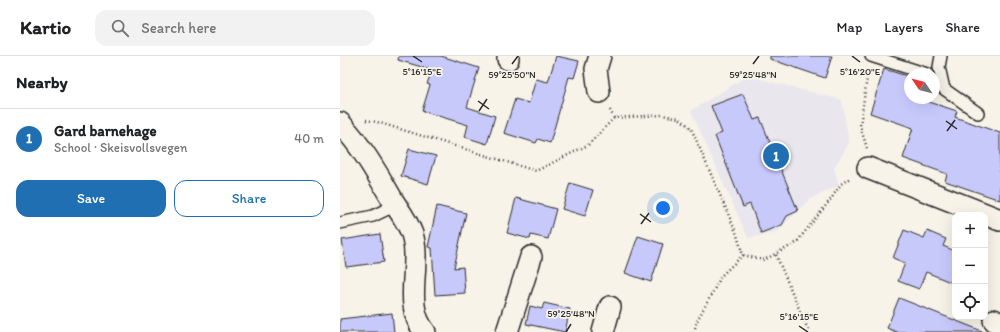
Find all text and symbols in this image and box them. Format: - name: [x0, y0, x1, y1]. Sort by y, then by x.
- search box: [95, 10, 375, 46]
- text: Kartio: [20, 16, 71, 39]
- icon: search: [109, 17, 131, 39]
- text: Search here: [141, 19, 216, 37]
- text: Map: [837, 19, 862, 36]
- text: Layers: [884, 19, 923, 36]
- text: Share: [945, 19, 980, 36]
- text: 5°16'15"E: [402, 65, 442, 78]
- text: 5°16'20"E: [840, 65, 881, 78]
- text: 59°25'50"N: [488, 68, 536, 81]
- text: 59°25'48"N: [729, 68, 777, 81]
- north arrow: [904, 68, 940, 104]
- text: Nearby: [16, 72, 68, 92]
- text: Gard barnehage: [54, 122, 157, 140]
- text: 1: [26, 131, 32, 146]
- text: 40 m: [294, 131, 324, 146]
- text: School · Skeisvollsvegen: [54, 140, 187, 155]
- pin: 1: [763, 141, 789, 171]
- button: Save: [16, 180, 166, 217]
- button: Share: [174, 180, 324, 217]
- your location: [653, 198, 673, 218]
- map controls: [952, 212, 988, 320]
- button: +: [952, 212, 988, 248]
- button: −: [952, 248, 988, 284]
- button: locate: [952, 284, 988, 320]
- text: 59°25'48"N: [547, 307, 595, 320]
- text: 5°16'15"E: [779, 310, 819, 323]

